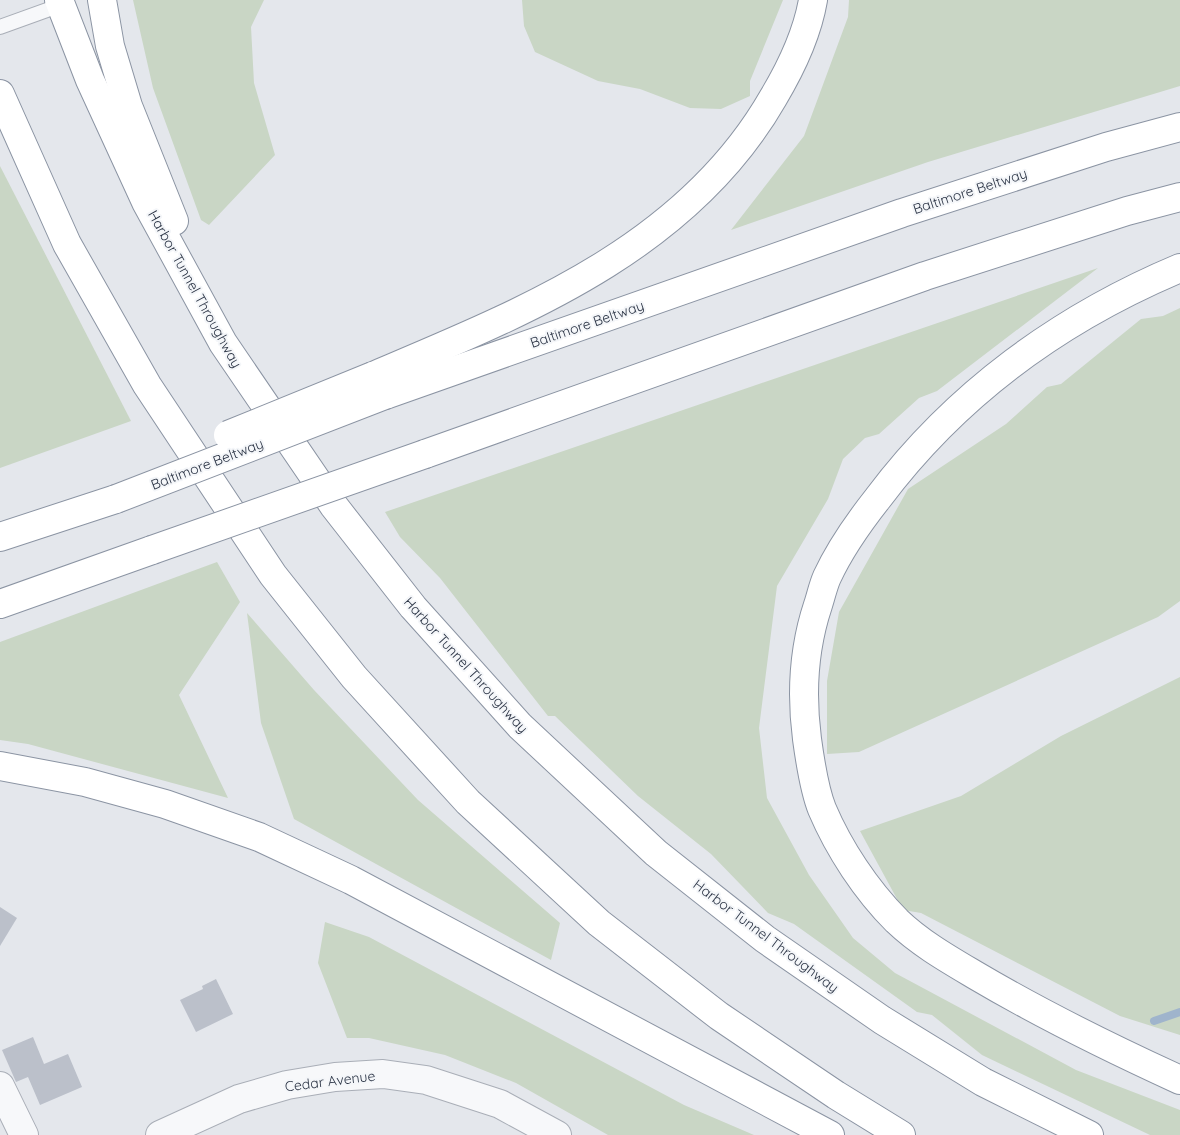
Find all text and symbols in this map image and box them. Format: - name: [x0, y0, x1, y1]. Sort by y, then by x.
- street label: Baltimore Beltway: [911, 164, 1029, 218]
- street label: Harbor Tunnel Throughway: [144, 207, 246, 371]
- street label: Baltimore Beltway: [528, 296, 646, 352]
- street label: Baltimore Beltway: [148, 434, 266, 494]
- street label: Harbor Tunnel Throughway: [400, 593, 532, 737]
- street label: Harbor Tunnel Throughway: [690, 875, 842, 997]
- street label: Cedar Avenue: [284, 1067, 376, 1095]

